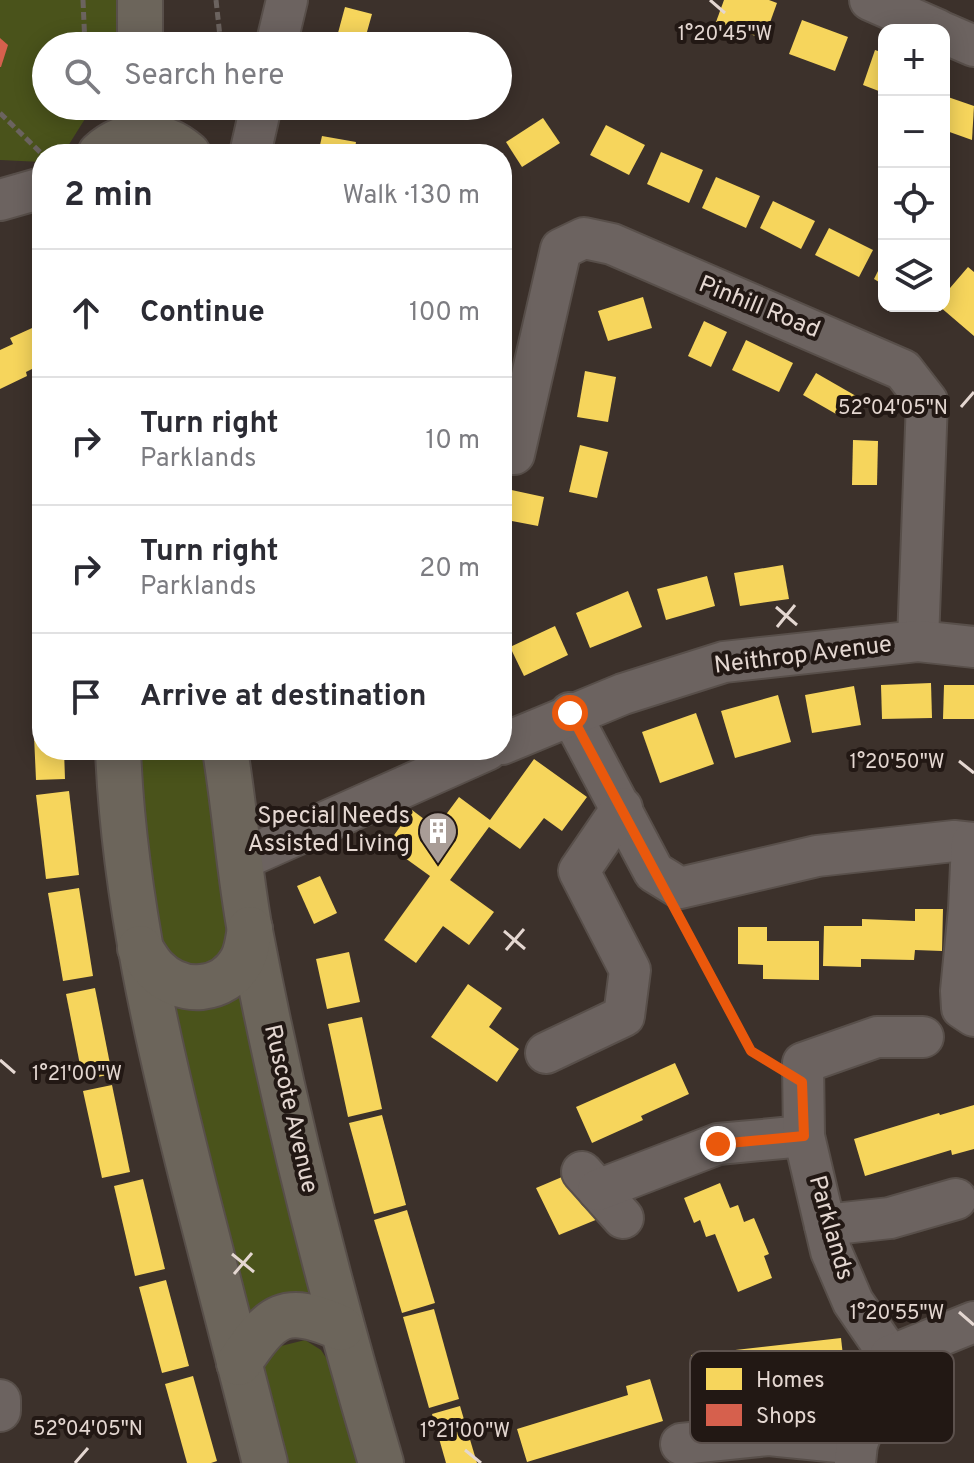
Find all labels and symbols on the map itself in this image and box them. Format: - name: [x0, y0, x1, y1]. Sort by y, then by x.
- text: 1°20'45"W: [678, 22, 772, 48]
- street label: Pinhill Road: [694, 270, 824, 346]
- text: 52°04'05"N: [838, 396, 948, 422]
- street label: Neithrop Avenue: [712, 630, 894, 682]
- route start: [552, 695, 588, 731]
- text: 1°20'50"W: [849, 750, 945, 776]
- place label: Special Needs Assisted Living: [248, 802, 410, 860]
- building icon: Special Needs Assisted Living: [417, 810, 459, 865]
- street label: Ruscote Avenue: [256, 1022, 324, 1196]
- text: 1°21'00"W: [32, 1062, 122, 1088]
- route end: [700, 1126, 736, 1162]
- street label: Parklands: [801, 1172, 859, 1284]
- text: 1°20'55"W: [850, 1301, 944, 1327]
- legend: [690, 1351, 954, 1443]
- text: Homes: [756, 1368, 825, 1395]
- text: Shops: [756, 1404, 817, 1431]
- text: 52°04'05"N: [33, 1417, 143, 1443]
- text: 1°21'00"W: [420, 1419, 510, 1445]

